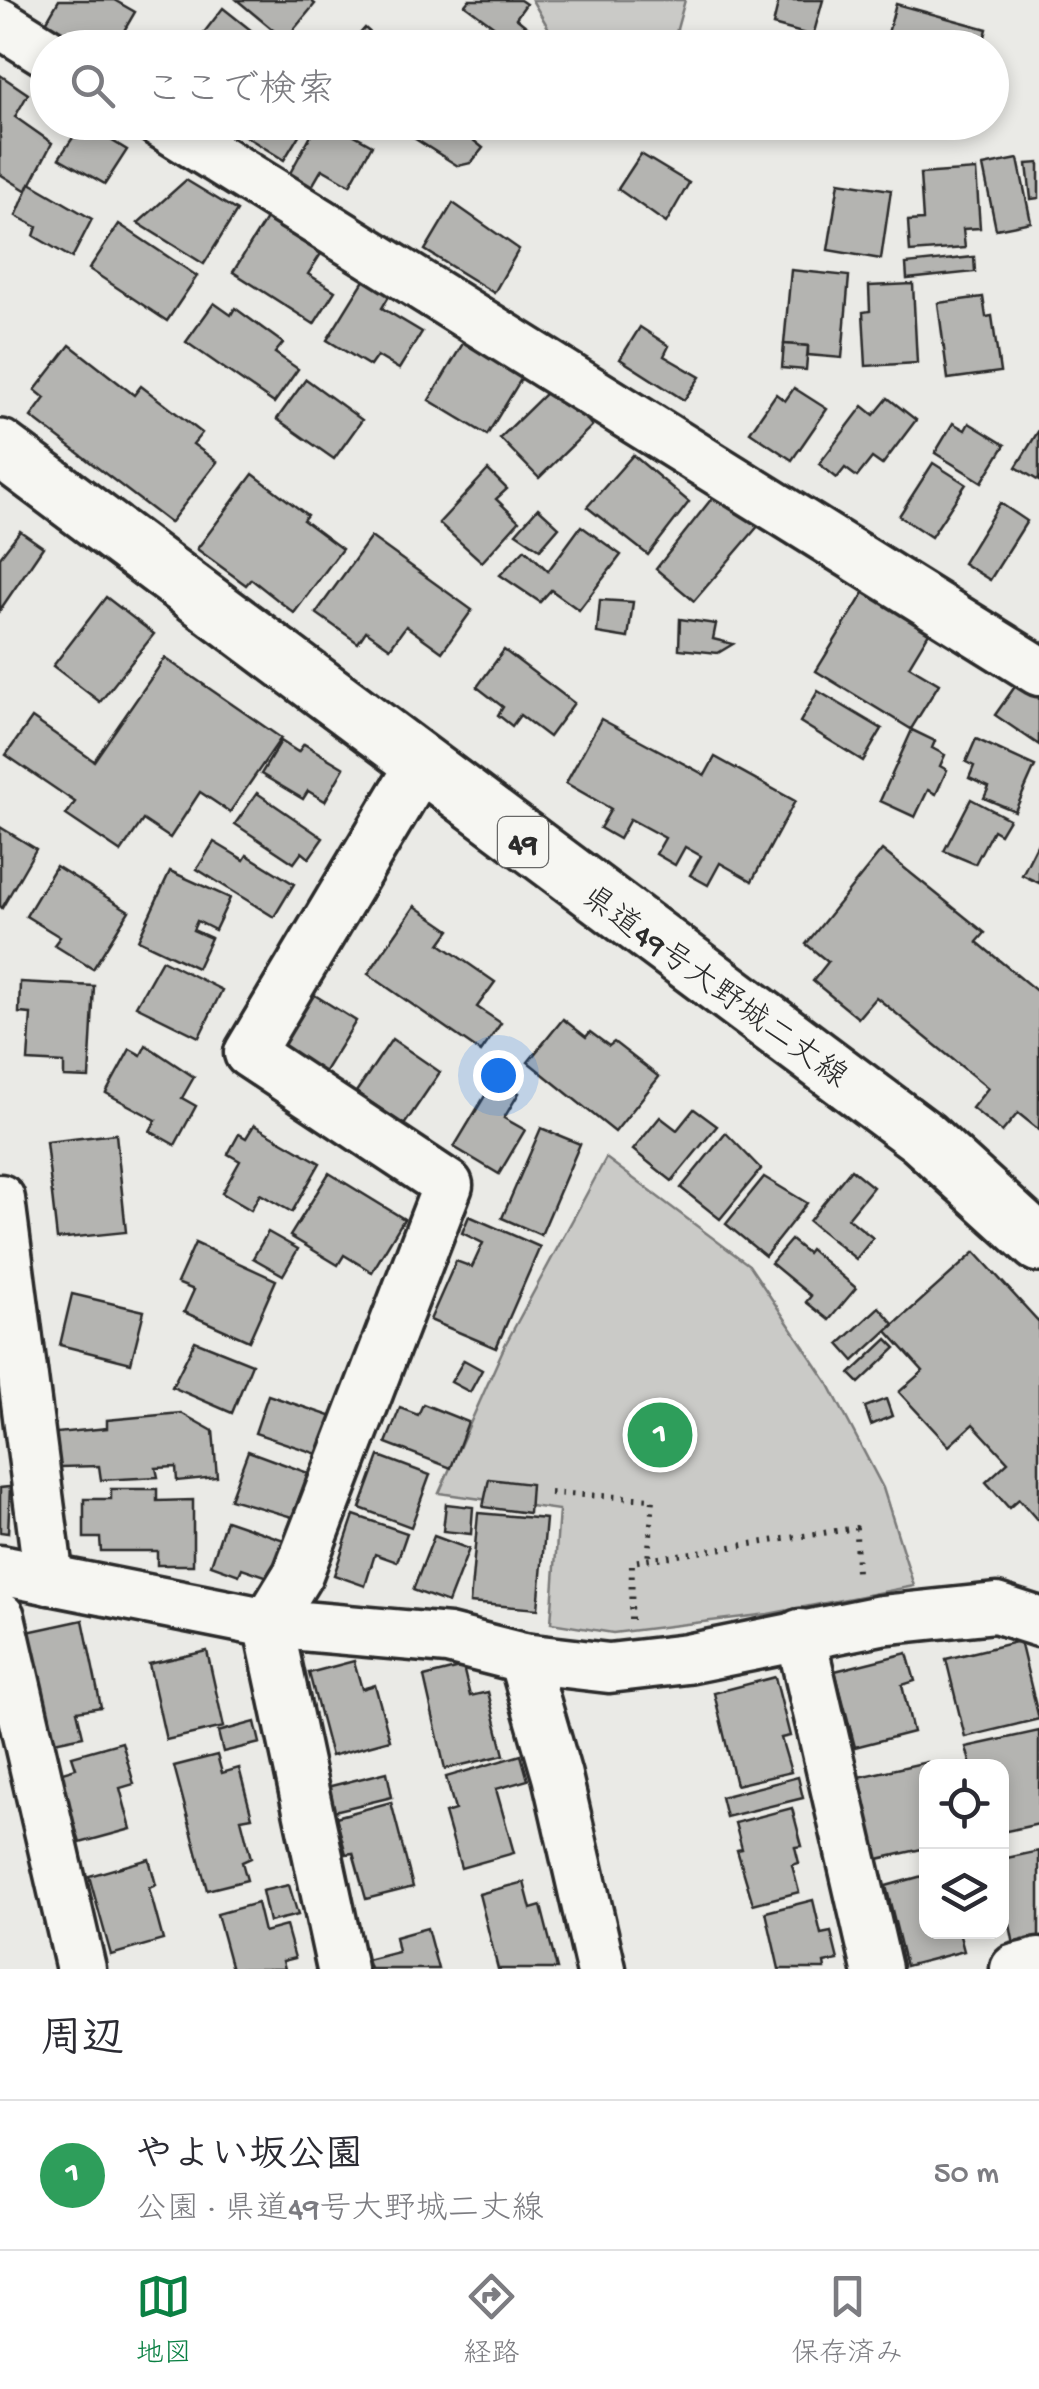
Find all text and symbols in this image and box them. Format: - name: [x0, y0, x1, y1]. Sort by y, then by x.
- search box: [30, 30, 1009, 140]
- icon: search: [65, 58, 120, 113]
- text: ここで検索: [145, 71, 335, 115]
- road number: 49: [498, 817, 548, 867]
- street label: 県道49号大野城二丈線: [573, 879, 854, 1098]
- your location: [473, 1050, 524, 1101]
- pin: 1: [628, 1398, 692, 1472]
- map controls: [919, 1759, 1009, 1939]
- button: locate: [919, 1759, 1009, 1849]
- button: layers: [919, 1849, 1009, 1939]
- text: 周辺: [40, 2018, 124, 2067]
- text: やよい坂公園: [135, 2136, 363, 2180]
- text: 1: [66, 2156, 79, 2194]
- text: 50 m: [934, 2156, 999, 2194]
- text: 公園 · 県道49号大野城二丈線: [135, 2192, 543, 2230]
- tab: 地図: [136, 2269, 192, 2372]
- tab: 経路: [463, 2269, 519, 2372]
- tab: 保存済み: [791, 2269, 903, 2372]

